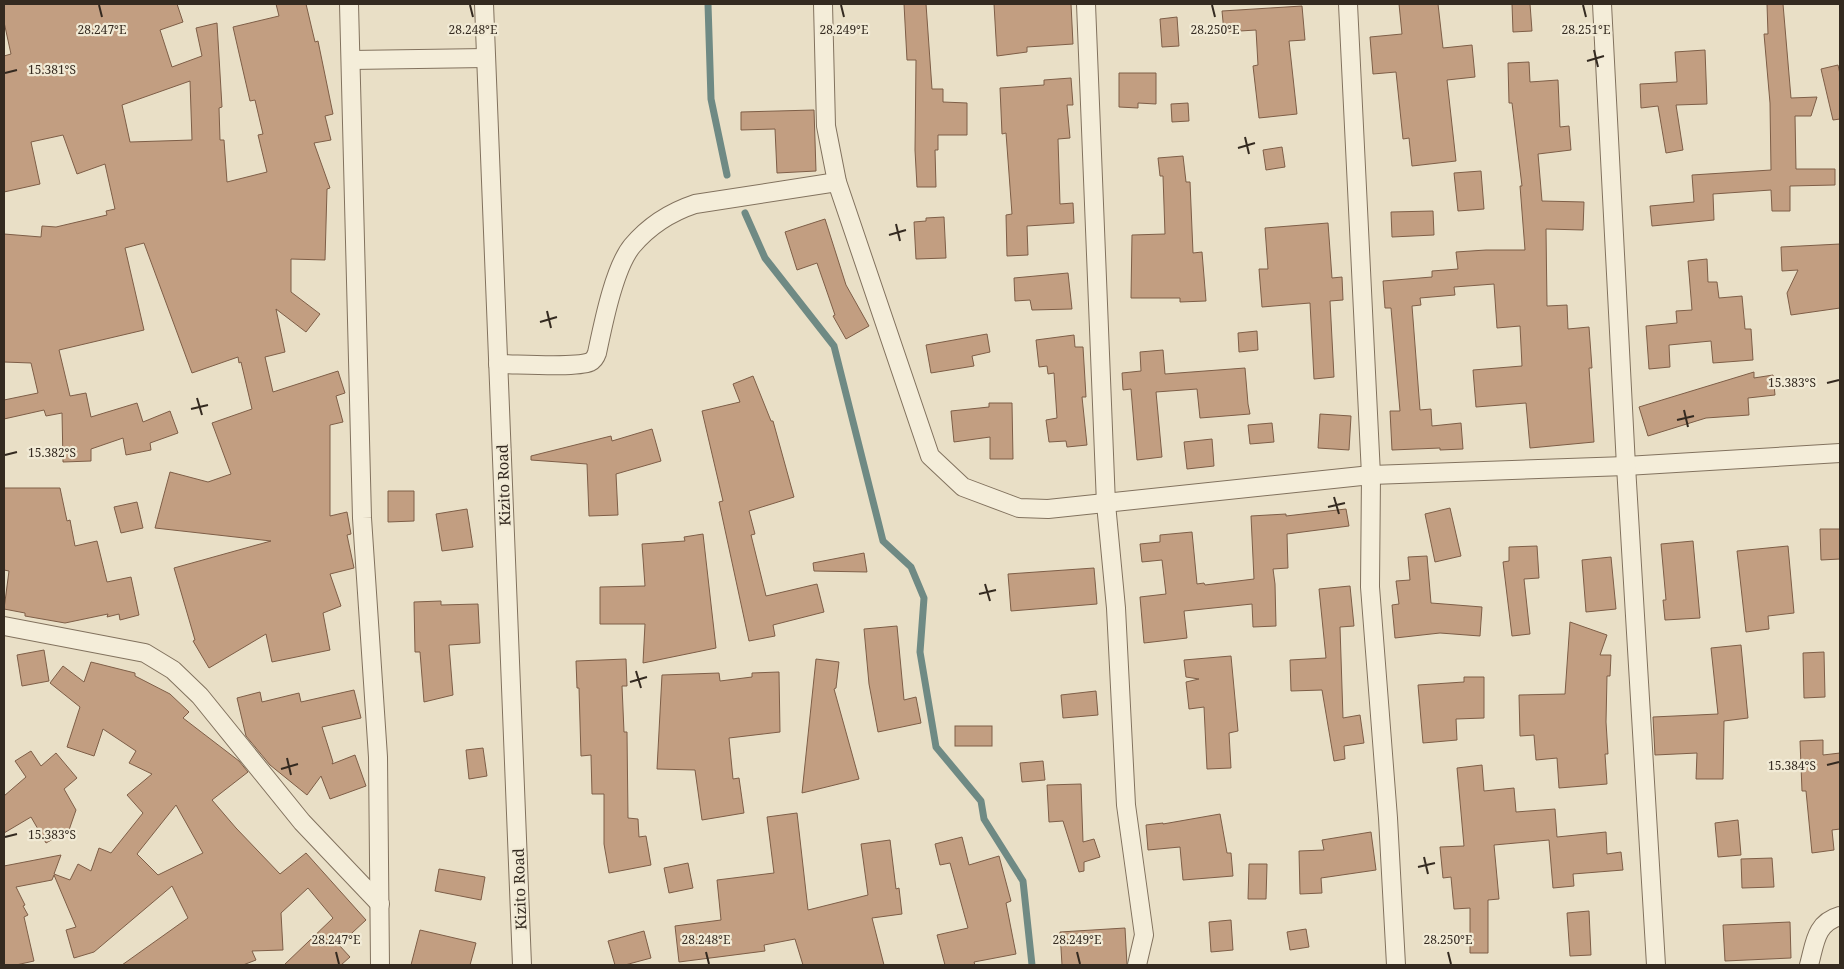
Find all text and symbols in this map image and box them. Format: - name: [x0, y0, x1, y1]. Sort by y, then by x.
- text: 28.247°E: [78, 21, 126, 38]
- text: 28.248°E: [449, 21, 497, 38]
- text: 28.249°E: [820, 21, 868, 38]
- text: 28.250°E: [1191, 21, 1239, 38]
- text: 28.251°E: [1562, 21, 1610, 38]
- text: 15.381°S: [28, 61, 76, 78]
- text: 15.383°S: [1768, 374, 1816, 391]
- text: 15.382°S: [28, 444, 76, 461]
- street label: Kizito Road: [492, 444, 514, 526]
- text: 15.384°S: [1768, 757, 1816, 774]
- text: 15.383°S: [28, 826, 76, 843]
- street label: Kizito Road: [508, 848, 530, 930]
- text: 28.247°E: [312, 931, 360, 948]
- text: 28.248°E: [682, 931, 730, 948]
- text: 28.249°E: [1053, 931, 1101, 948]
- text: 28.250°E: [1424, 931, 1472, 948]

